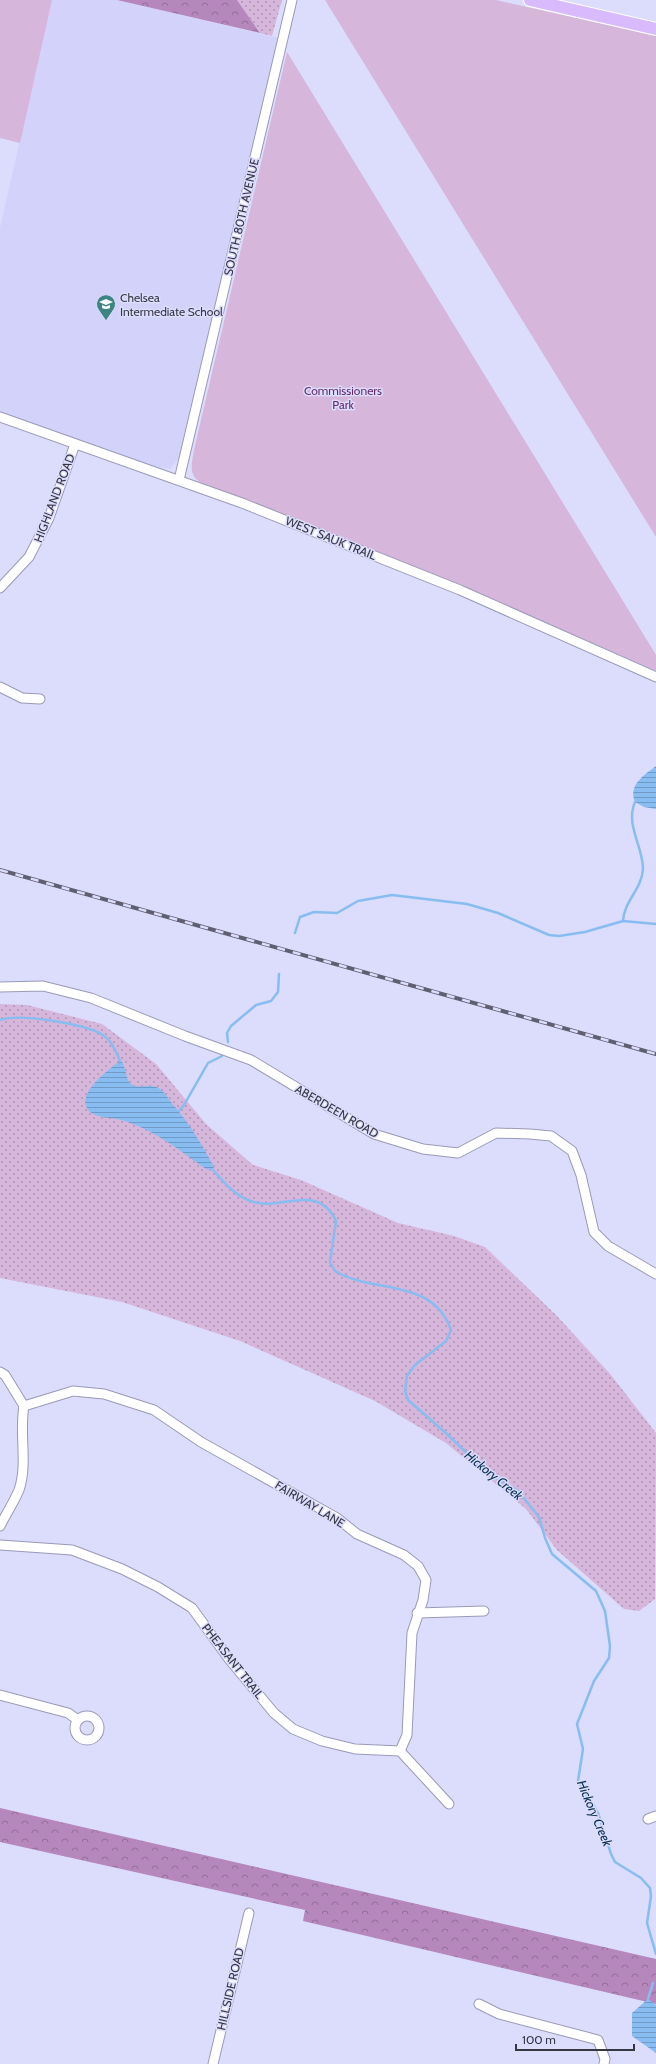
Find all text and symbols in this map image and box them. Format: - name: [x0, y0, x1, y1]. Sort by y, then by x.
- street label: SOUTH 80TH AVENUE: [220, 156, 262, 277]
- place label: Chelsea Intermediate School: [120, 290, 223, 319]
- school or university icon: Chelsea Intermediate School: [95, 293, 117, 321]
- park label: Commissioners Park: [304, 383, 382, 412]
- street label: HIGHLAND ROAD: [30, 451, 78, 544]
- street label: WEST SAUK TRAIL: [283, 513, 379, 563]
- street label: ABERDEEN ROAD: [293, 1081, 382, 1141]
- water label: Hickory Creek: [462, 1447, 527, 1504]
- street label: FAIRWAY LANE: [272, 1477, 348, 1531]
- street label: PHEASANT TRAIL: [199, 1620, 267, 1702]
- water label: Hickory Creek: [574, 1777, 616, 1849]
- street label: HILLSIDE ROAD: [213, 1946, 247, 2032]
- scale bar: [516, 2026, 634, 2052]
- text: 100 m: [522, 2032, 556, 2047]

